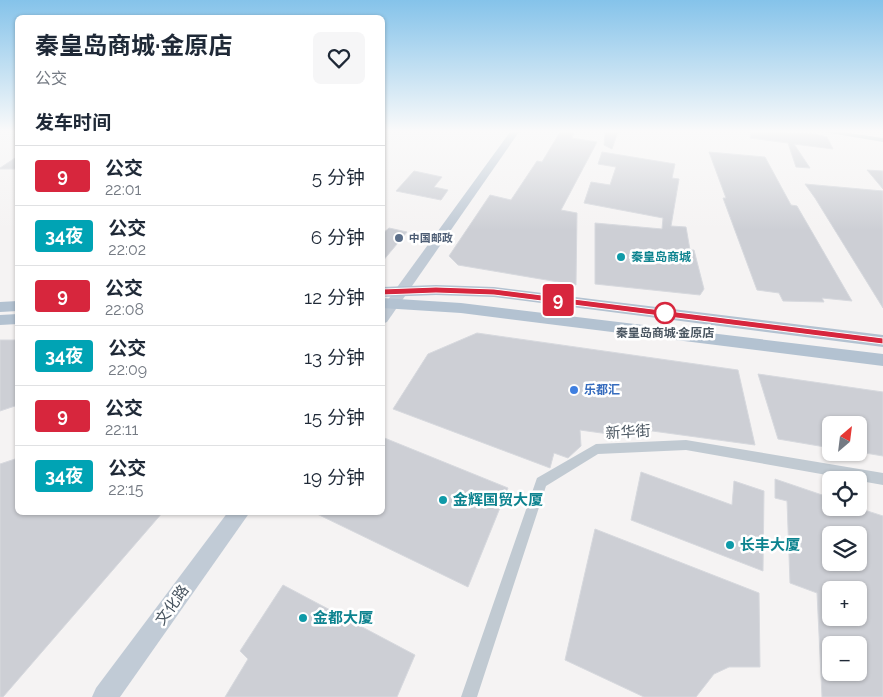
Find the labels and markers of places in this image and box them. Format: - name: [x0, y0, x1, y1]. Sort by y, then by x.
- marker: 中国邮政: [393, 232, 405, 244]
- place label: 中国邮政: [409, 232, 453, 245]
- place label: 秦皇岛商城: [631, 250, 691, 264]
- marker: 秦皇岛商城: [615, 251, 627, 263]
- marker: 秦皇岛商城·金原店: [654, 302, 676, 324]
- place label: 秦皇岛商城·金原店: [616, 326, 714, 340]
- place label: 乐都汇: [584, 383, 620, 397]
- marker: 乐都汇: [568, 384, 580, 396]
- place label: 金辉国贸大厦: [453, 491, 543, 509]
- marker: 金辉国贸大厦: [437, 494, 449, 506]
- place label: 长丰大厦: [740, 536, 800, 554]
- marker: 长丰大厦: [724, 539, 736, 551]
- place label: 金都大厦: [313, 609, 373, 627]
- marker: 金都大厦: [297, 612, 309, 624]

